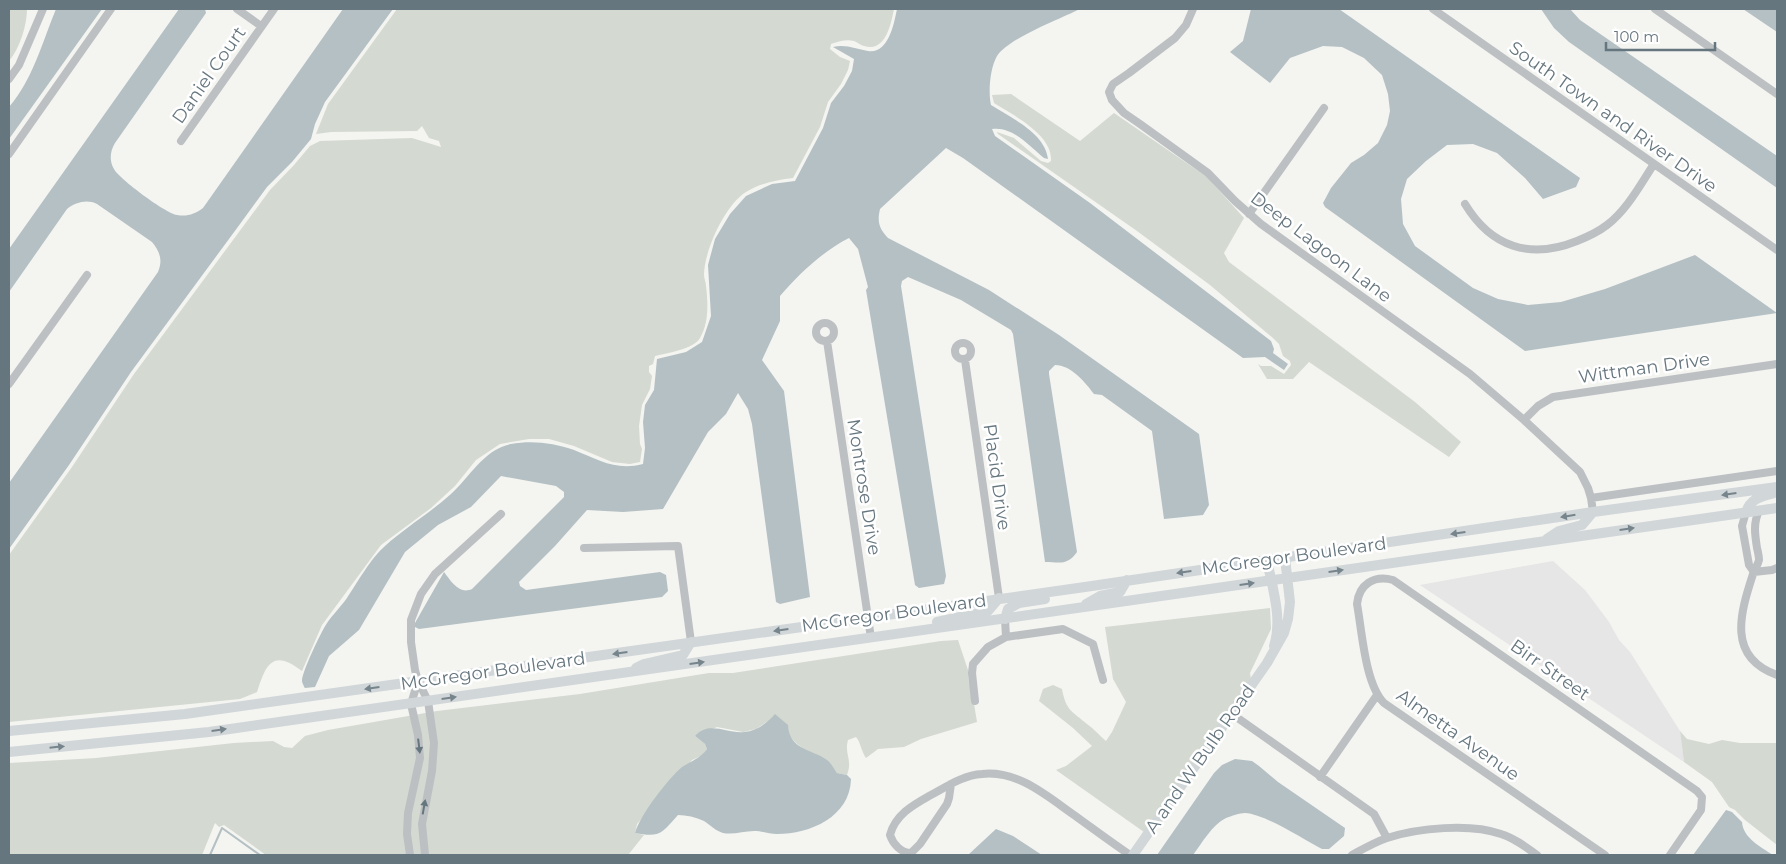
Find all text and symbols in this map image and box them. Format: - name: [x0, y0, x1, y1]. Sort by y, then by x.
- scale bar: [1606, 20, 1715, 52]
- street label: Daniel Court: [167, 22, 251, 128]
- text: 100 m: [1614, 27, 1659, 46]
- street label: South Town and River Drive: [1505, 37, 1721, 197]
- street label: Deep Lagoon Lane: [1246, 187, 1396, 307]
- street label: Wittman Drive: [1577, 348, 1711, 388]
- street label: Montrose Drive: [842, 417, 886, 557]
- street label: Placid Drive: [979, 422, 1015, 532]
- one-way arrow: [1721, 490, 1737, 498]
- one-way arrow: [1560, 512, 1576, 520]
- one-way arrow: [1619, 525, 1635, 533]
- one-way arrow: [1450, 529, 1466, 537]
- street label: McGregor Boulevard: [1200, 532, 1388, 580]
- one-way arrow: [1329, 566, 1345, 574]
- one-way arrow: [1176, 568, 1192, 576]
- one-way arrow: [1239, 579, 1255, 587]
- street label: McGregor Boulevard: [800, 589, 988, 637]
- one-way arrow: [772, 626, 788, 634]
- street label: Birr Street: [1506, 635, 1594, 705]
- street label: McGregor Boulevard: [399, 647, 587, 695]
- one-way arrow: [611, 649, 627, 657]
- one-way arrow: [689, 659, 705, 667]
- street label: A and W Bulb Road: [1140, 680, 1260, 838]
- one-way arrow: [364, 684, 380, 692]
- street label: Almetta Avenue: [1392, 684, 1524, 786]
- one-way arrow: [441, 694, 457, 702]
- one-way arrow: [211, 726, 227, 734]
- one-way arrow: [415, 738, 423, 754]
- one-way arrow: [50, 743, 66, 751]
- one-way arrow: [421, 798, 429, 814]

